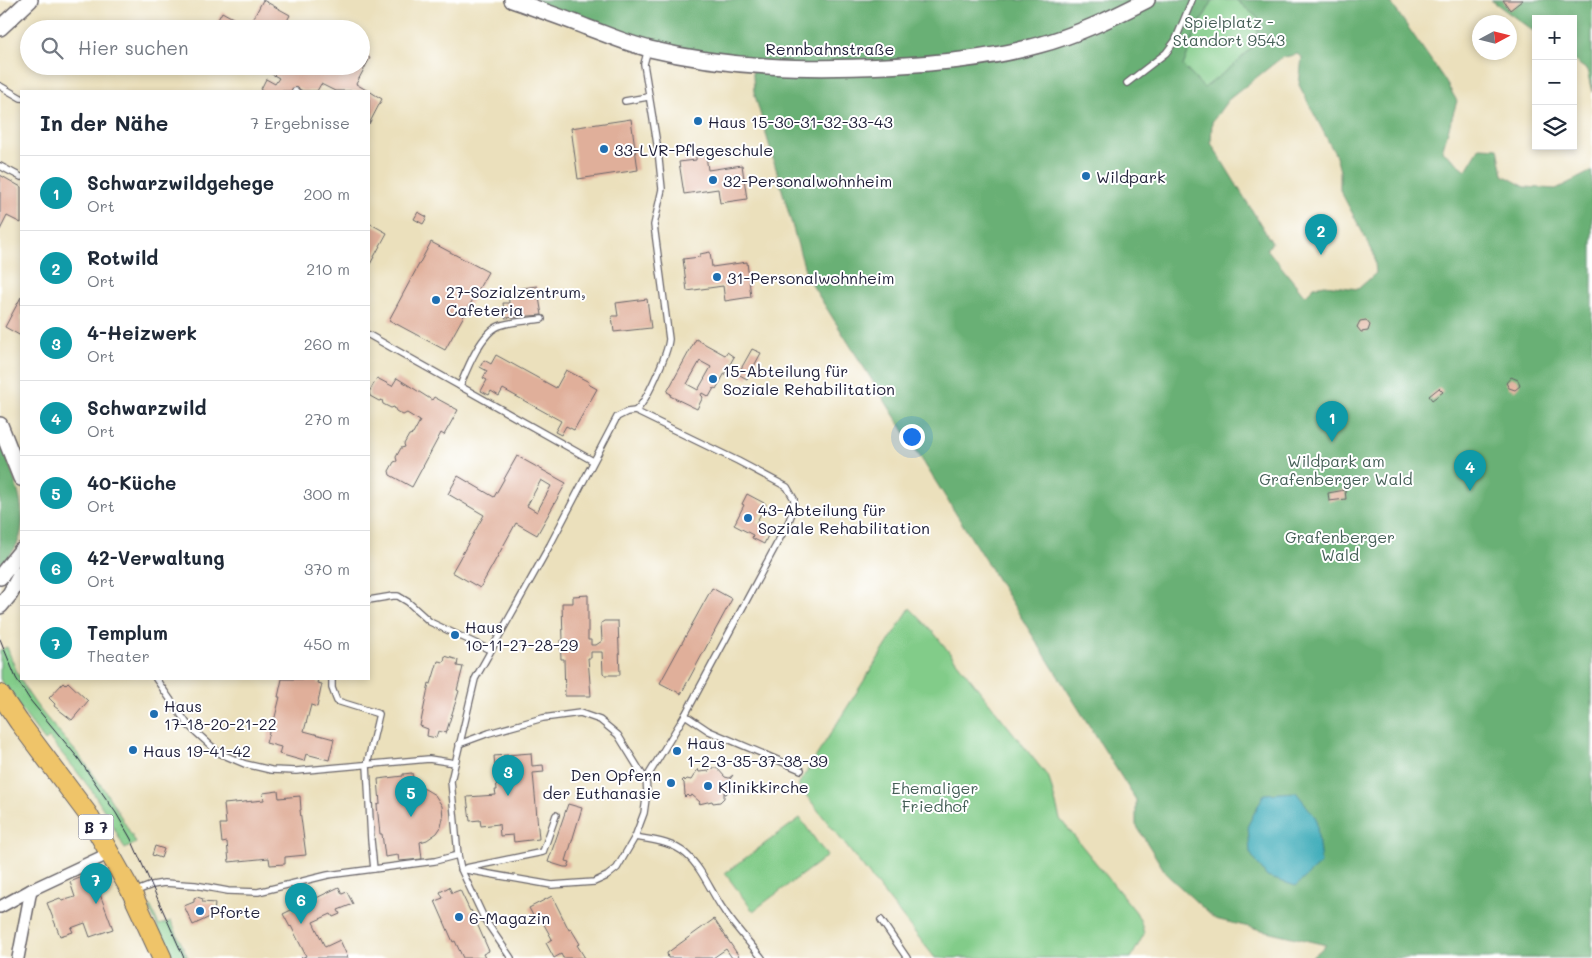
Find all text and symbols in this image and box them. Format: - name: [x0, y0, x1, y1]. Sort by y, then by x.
- park label: Spielplatz - Standort 9543: [1173, 11, 1285, 50]
- north arrow: [1472, 15, 1517, 60]
- map controls: [1532, 15, 1577, 150]
- button: +: [1532, 15, 1577, 60]
- search box: [20, 20, 370, 75]
- icon: search: [38, 34, 66, 62]
- text: Hier suchen: [78, 35, 189, 60]
- street label: Rennbahnstraße: [766, 38, 894, 59]
- button: −: [1532, 60, 1577, 105]
- button: layers: [1532, 105, 1577, 150]
- text: In der Nähe: [40, 109, 168, 136]
- place label: Haus 15-30-31-32-33-43: [708, 111, 893, 132]
- text: 7 Ergebnisse: [250, 112, 350, 133]
- marker: Haus 15-30-31-32-33-43: [692, 115, 704, 127]
- place label: 33-LVR-Pflegeschule: [614, 139, 773, 160]
- marker: 33-LVR-Pflegeschule: [598, 143, 610, 155]
- place label: Wildpark: [1096, 166, 1165, 187]
- text: Schwarzwildgehege: [87, 170, 274, 195]
- place label: 32-Personalwohnheim: [723, 170, 892, 191]
- marker: Wildpark: [1080, 170, 1092, 182]
- marker: 32-Personalwohnheim: [707, 174, 719, 186]
- text: 1: [52, 183, 60, 204]
- text: 200 m: [303, 183, 350, 204]
- text: Ort: [87, 195, 115, 216]
- pin: 2: [1305, 214, 1337, 255]
- text: Rotwild: [87, 245, 158, 270]
- text: 2: [52, 258, 60, 279]
- text: 210 m: [306, 258, 350, 279]
- place label: 31-Personalwohnheim: [727, 267, 894, 288]
- text: Ort: [87, 270, 115, 291]
- marker: 31-Personalwohnheim: [711, 271, 723, 283]
- place label: 27-Sozialzentrum, Cafeteria: [446, 281, 586, 320]
- marker: 27-Sozialzentrum, Cafeteria: [430, 294, 442, 306]
- text: 4-Heizwerk: [87, 320, 197, 345]
- text: 3: [51, 333, 61, 354]
- text: 260 m: [304, 333, 350, 354]
- text: Ort: [87, 345, 115, 366]
- place label: 15-Abteilung für Soziale Rehabilitation: [723, 360, 895, 399]
- marker: 15-Abteilung für Soziale Rehabilitation: [707, 373, 719, 385]
- text: Schwarzwild: [87, 395, 206, 420]
- pin: 1: [1316, 401, 1348, 442]
- text: 4: [51, 408, 61, 429]
- text: 270 m: [304, 408, 350, 429]
- text: Ort: [87, 420, 115, 441]
- your location: [899, 424, 925, 450]
- park label: Wildpark am Grafenberger Wald: [1259, 450, 1413, 489]
- pin: 4: [1454, 450, 1486, 491]
- text: 40-Küche: [87, 470, 176, 495]
- text: 5: [51, 483, 61, 504]
- text: 300 m: [303, 483, 350, 504]
- text: Ort: [87, 495, 115, 516]
- place label: 43-Abteilung für Soziale Rehabilitation: [758, 499, 930, 538]
- marker: 43-Abteilung für Soziale Rehabilitation: [742, 512, 754, 524]
- park label: Grafenberger Wald: [1285, 526, 1395, 565]
- text: 42-Verwaltung: [87, 545, 224, 570]
- text: 6: [51, 558, 61, 579]
- text: 370 m: [304, 558, 350, 579]
- text: Ort: [87, 570, 115, 591]
- place label: Haus 10-11-27-28-29: [465, 616, 578, 655]
- text: Templum: [87, 620, 168, 645]
- marker: Haus 10-11-27-28-29: [449, 629, 461, 641]
- text: 7: [52, 633, 60, 654]
- text: 450 m: [304, 633, 350, 654]
- text: Theater: [87, 645, 150, 666]
- place label: Haus 17-18-20-21-22: [164, 695, 277, 734]
- marker: Haus 17-18-20-21-22: [148, 708, 160, 720]
- place label: Haus 1-2-3-35-37-38-39: [687, 732, 828, 771]
- place label: Haus 19-41-42: [143, 740, 251, 761]
- marker: Haus 19-41-42: [127, 744, 139, 756]
- marker: Haus 1-2-3-35-37-38-39: [671, 745, 683, 757]
- pin: 3: [492, 755, 524, 796]
- place label: Den Opfern der Euthanasie: [542, 764, 661, 803]
- pin: 5: [395, 776, 427, 817]
- place label: Klinikkirche: [718, 776, 809, 797]
- marker: Den Opfern der Euthanasie: [665, 777, 677, 789]
- park label: Ehemaliger Friedhof: [892, 777, 978, 816]
- marker: Klinikkirche: [702, 780, 714, 792]
- road number: B 7: [78, 814, 114, 840]
- pin: 7: [80, 863, 112, 904]
- pin: 6: [285, 883, 317, 924]
- place label: Pforte: [210, 901, 260, 922]
- marker: Pforte: [194, 905, 206, 917]
- place label: 6-Magazin: [469, 907, 550, 928]
- marker: 6-Magazin: [453, 911, 465, 923]

